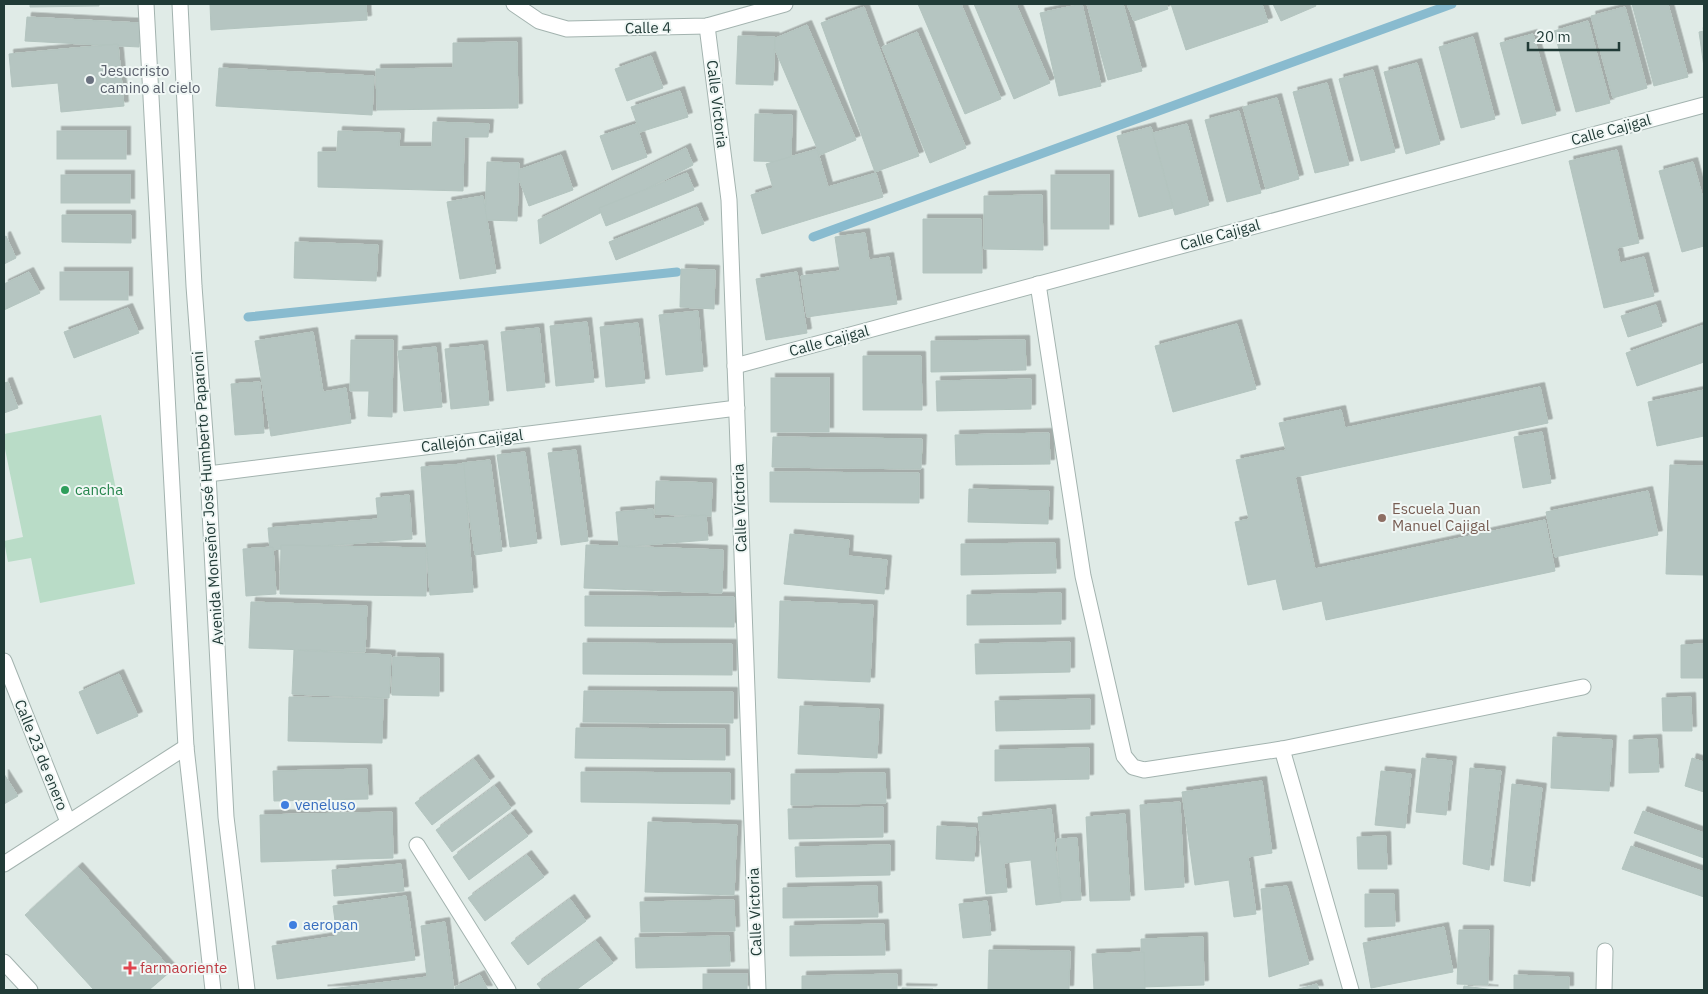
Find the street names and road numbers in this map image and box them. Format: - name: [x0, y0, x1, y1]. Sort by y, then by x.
- street label: Calle 4: [625, 18, 671, 37]
- street label: Calle Victoria: [703, 59, 732, 149]
- street label: Calle Cajigal: [1569, 110, 1653, 149]
- street label: Calle Cajigal: [1178, 215, 1262, 254]
- street label: Calle Cajigal: [787, 321, 871, 360]
- street label: Avenida Monseñor José Humberto Paparoni: [188, 350, 227, 646]
- street label: Callejón Cajigal: [420, 425, 524, 456]
- street label: Calle Victoria: [728, 463, 751, 553]
- street label: Calle 23 de enero: [11, 697, 72, 813]
- street label: Calle Victoria: [743, 867, 766, 957]

